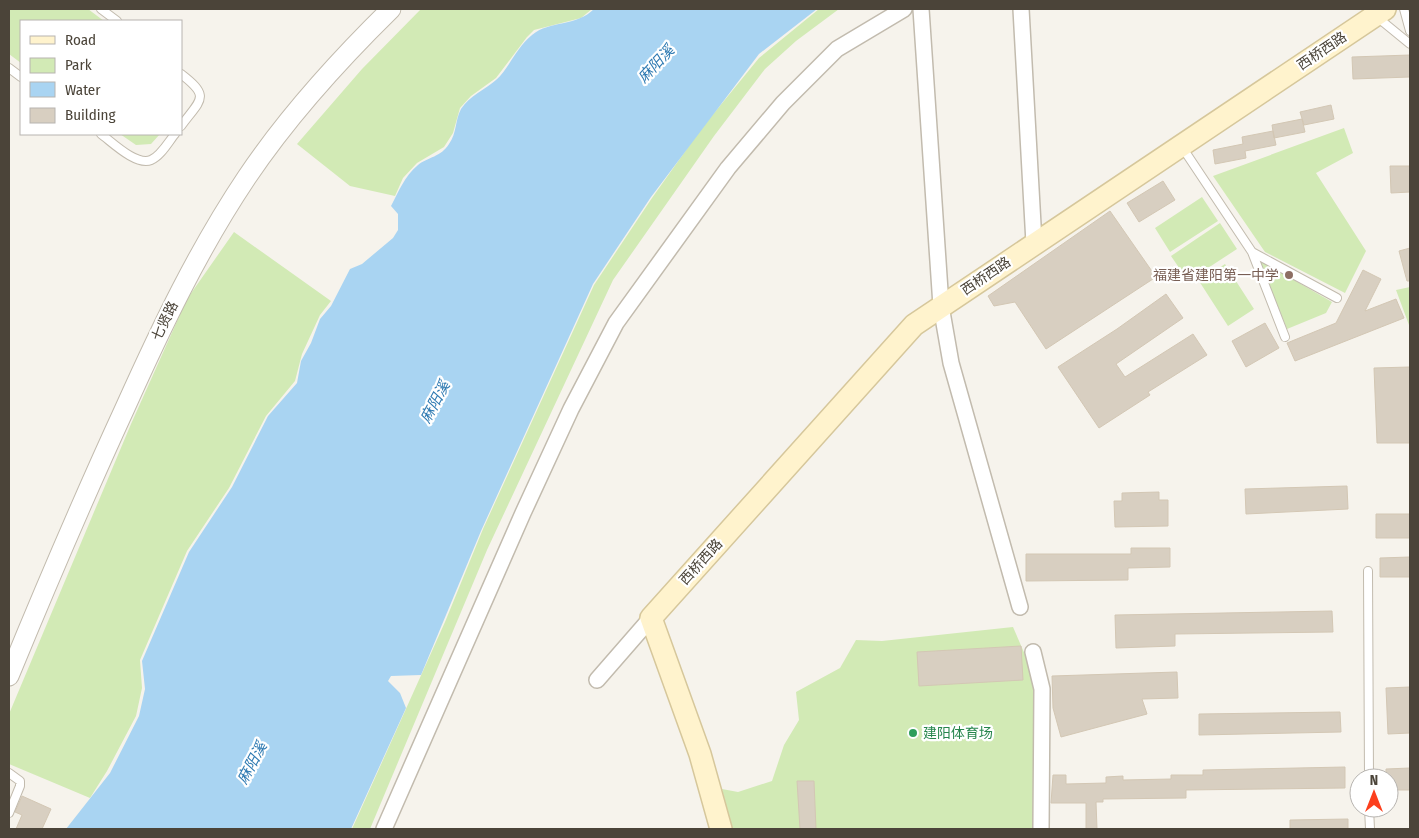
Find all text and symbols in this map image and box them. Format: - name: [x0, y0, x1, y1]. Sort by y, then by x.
- legend: [20, 20, 182, 135]
- street label: 西桥西路: [1294, 28, 1350, 74]
- text: Road: [65, 31, 96, 49]
- water label: 麻阳溪: [634, 40, 679, 87]
- text: Park: [65, 56, 92, 74]
- text: Water: [65, 81, 101, 99]
- text: Building: [65, 106, 116, 124]
- street label: 西桥西路: [958, 253, 1014, 299]
- place label: 福建省建阳第一中学: [1153, 267, 1279, 284]
- marker: 福建省建阳第一中学: [1283, 269, 1295, 281]
- street label: 七贤路: [148, 298, 182, 344]
- water label: 麻阳溪: [416, 376, 454, 426]
- street label: 西桥西路: [676, 536, 726, 588]
- place label: 建阳体育场: [923, 725, 993, 742]
- marker: 建阳体育场: [907, 727, 919, 739]
- water label: 麻阳溪: [233, 737, 271, 787]
- north arrow: [1349, 768, 1399, 818]
- text: N: [1370, 772, 1378, 789]

